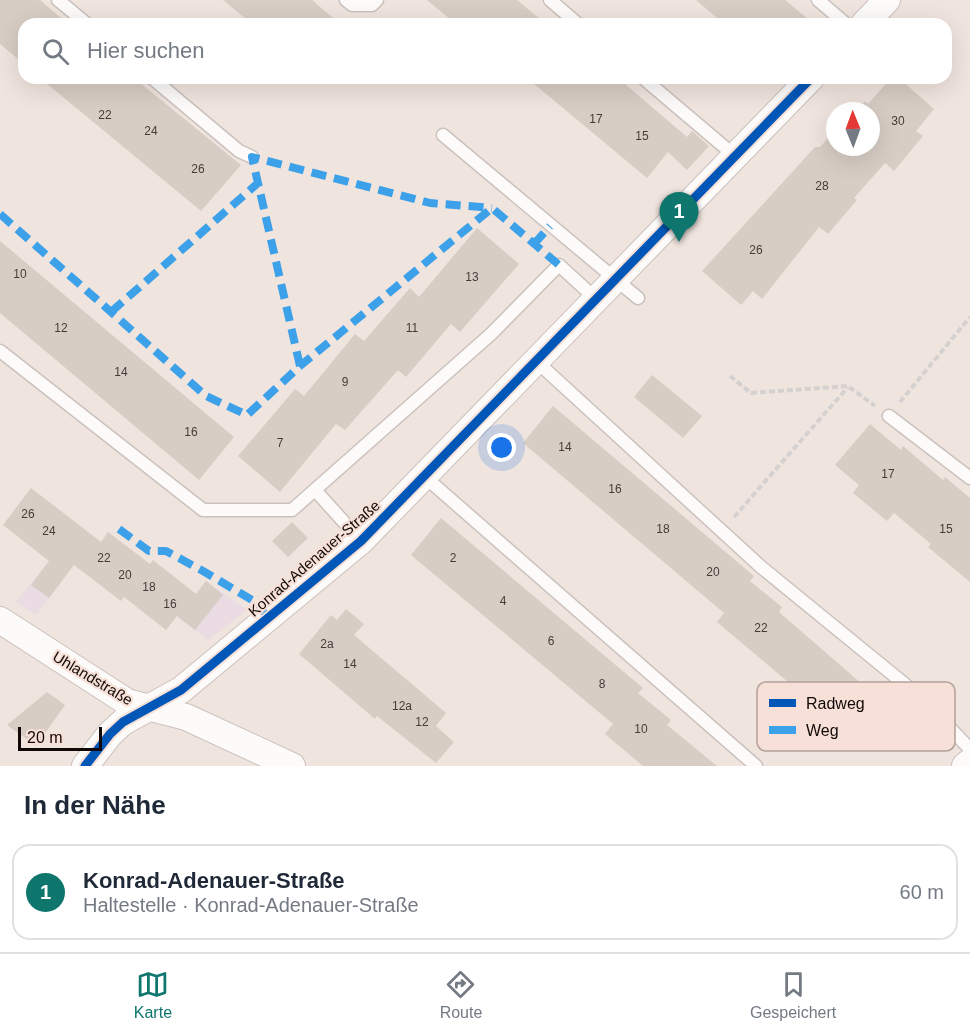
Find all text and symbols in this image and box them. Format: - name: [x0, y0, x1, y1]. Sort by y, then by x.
- search box: [18, 18, 952, 84]
- icon: search: [39, 35, 72, 68]
- text: Hier suchen: [87, 38, 204, 63]
- north arrow: [826, 102, 880, 156]
- house number: 22: [98, 108, 112, 122]
- house number: 17: [589, 112, 603, 126]
- house number: 30: [891, 114, 905, 128]
- house number: 24: [144, 124, 158, 138]
- house number: 15: [635, 129, 649, 143]
- house number: 26: [191, 162, 205, 176]
- house number: 28: [815, 179, 829, 193]
- pin: 1: [660, 192, 698, 242]
- house number: 26: [749, 243, 763, 257]
- house number: 10: [13, 267, 27, 281]
- house number: 13: [465, 270, 479, 284]
- house number: 12: [54, 321, 68, 335]
- house number: 11: [406, 321, 419, 335]
- house number: 14: [114, 365, 128, 379]
- house number: 9: [342, 375, 349, 389]
- house number: 16: [184, 425, 198, 439]
- your location: [487, 433, 516, 462]
- house number: 7: [277, 436, 284, 450]
- house number: 14: [558, 440, 572, 454]
- house number: 17: [881, 467, 895, 481]
- house number: 16: [608, 482, 622, 496]
- street label: Konrad-Adenauer-Straße: [245, 496, 383, 620]
- house number: 26: [21, 507, 35, 521]
- house number: 18: [656, 522, 670, 536]
- house number: 15: [939, 522, 953, 536]
- house number: 24: [42, 524, 56, 538]
- house number: 22: [97, 551, 111, 565]
- house number: 2: [450, 551, 457, 565]
- house number: 20: [706, 565, 720, 579]
- house number: 20: [118, 568, 132, 582]
- house number: 18: [142, 580, 156, 594]
- house number: 4: [500, 594, 507, 608]
- house number: 16: [163, 597, 177, 611]
- house number: 22: [754, 621, 768, 635]
- house number: 6: [548, 634, 555, 648]
- house number: 2a: [320, 637, 334, 651]
- street label: Uhlandstraße: [50, 648, 136, 708]
- house number: 14: [343, 657, 357, 671]
- house number: 8: [599, 677, 606, 691]
- legend: [757, 682, 955, 751]
- text: Radweg: [806, 695, 865, 712]
- house number: 12a: [392, 699, 412, 713]
- house number: 12: [415, 715, 429, 729]
- house number: 10: [634, 722, 648, 736]
- text: Weg: [806, 722, 839, 739]
- scale bar: [18, 724, 102, 752]
- text: 20 m: [27, 729, 63, 746]
- text: In der Nähe: [24, 790, 166, 820]
- text: Konrad-Adenauer-Straße: [83, 868, 345, 893]
- text: 1: [40, 881, 51, 903]
- text: 60 m: [900, 881, 944, 903]
- text: Haltestelle · Konrad-Adenauer-Straße: [83, 894, 419, 916]
- tab: Karte: [134, 968, 172, 1022]
- tab: Route: [440, 968, 482, 1022]
- tab: Gespeichert: [750, 968, 836, 1022]

